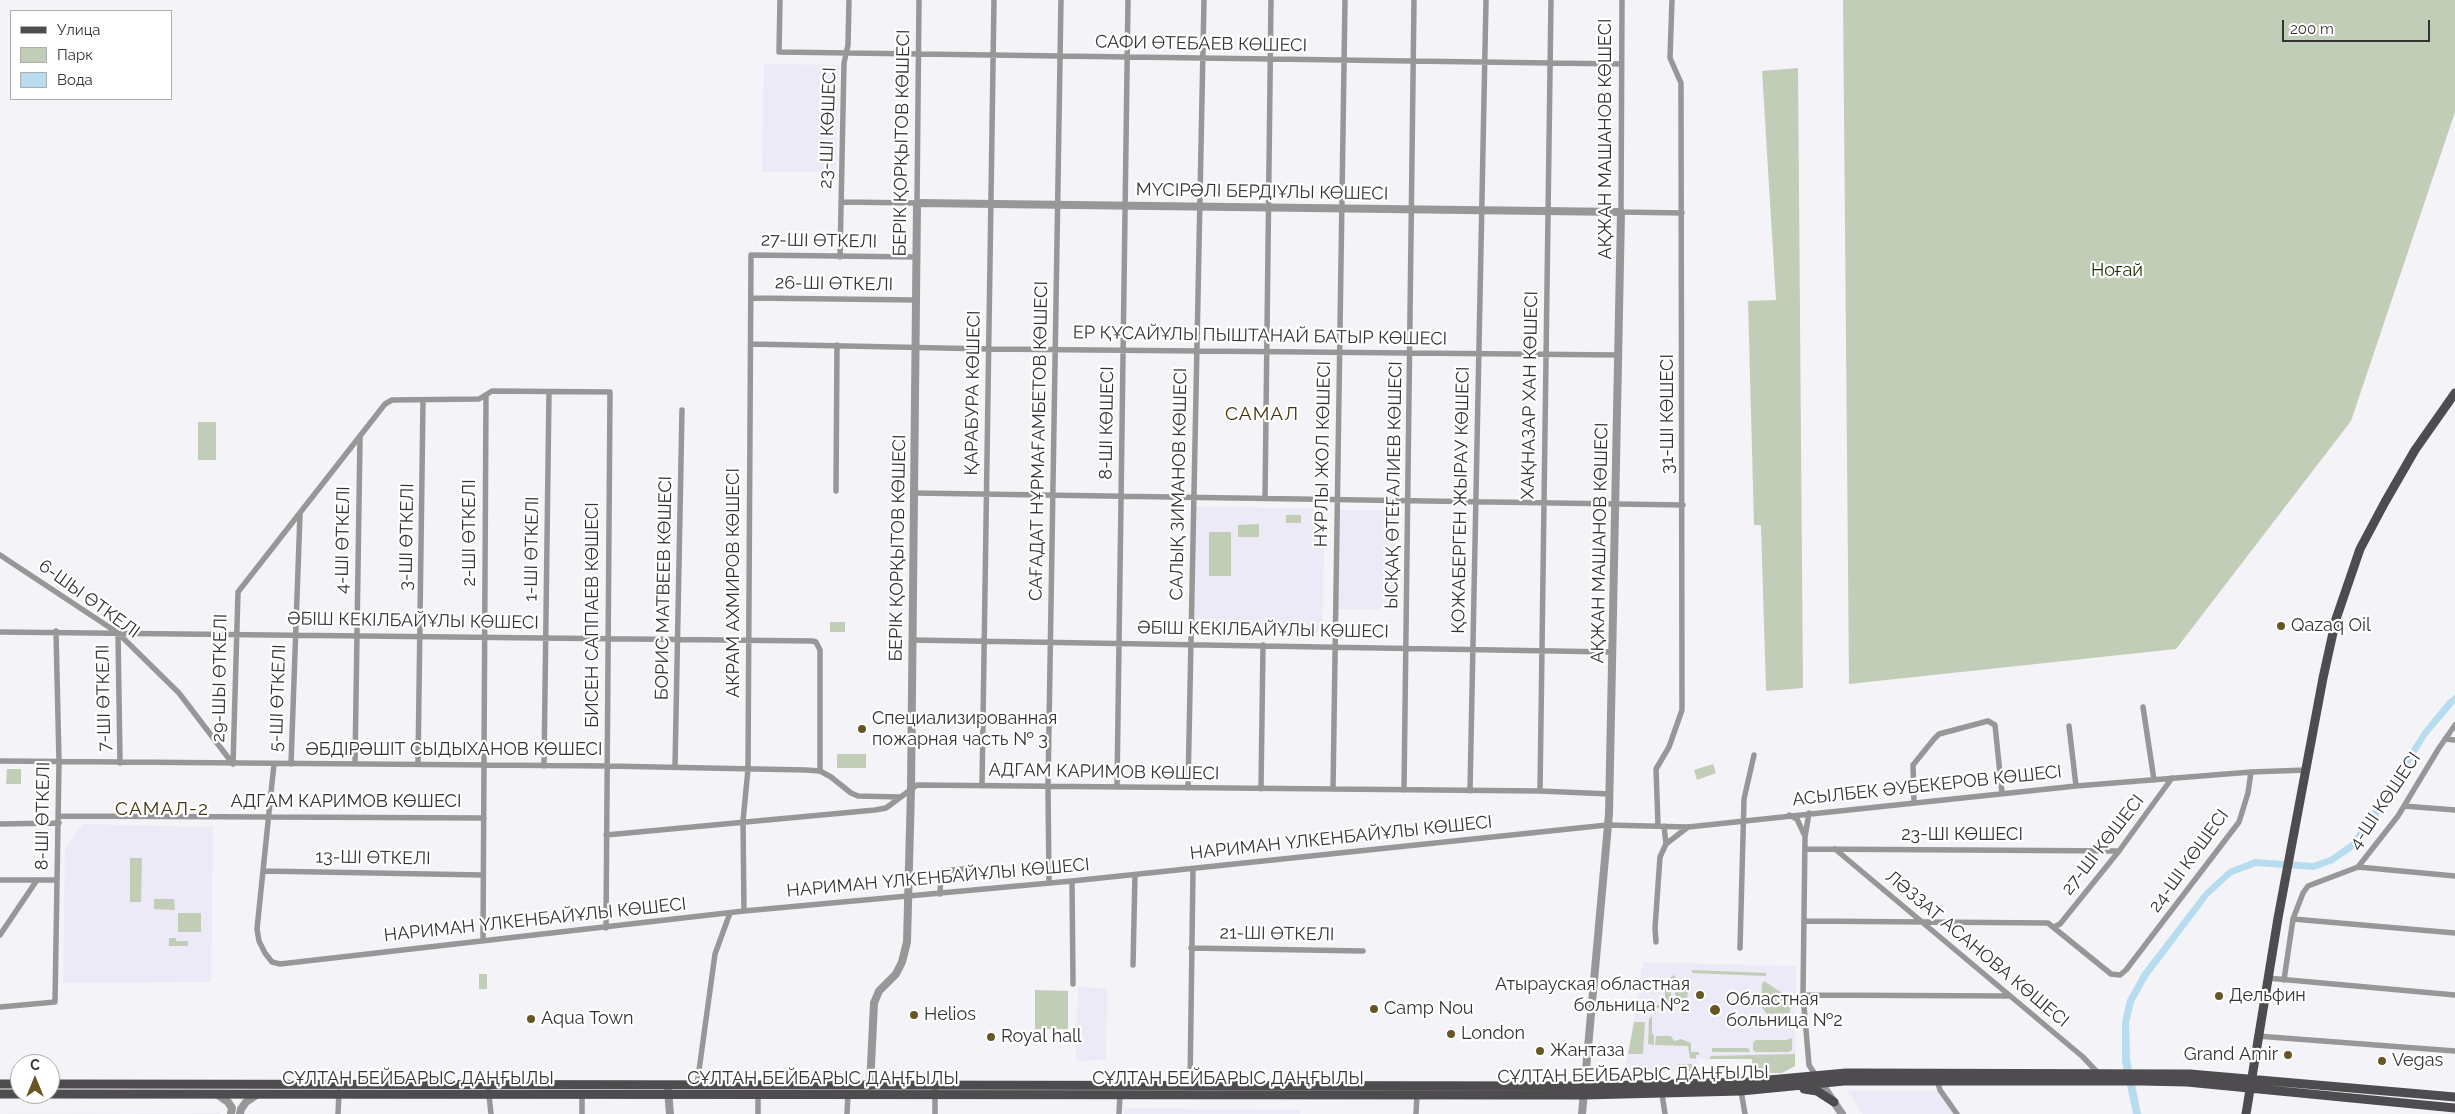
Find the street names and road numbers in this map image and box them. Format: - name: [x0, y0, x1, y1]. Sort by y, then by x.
- street label: АҚЖАН МАШАНОВ КӨШЕСІ: [1595, 18, 1617, 260]
- street label: БЕРІК ҚОРҚЫТОВ КӨШЕСІ: [889, 29, 915, 257]
- street label: САФИ ӨТЕБАЕВ КӨШЕСІ: [1095, 31, 1307, 57]
- street label: 23-ШI КӨШЕСI: [815, 67, 841, 189]
- street label: МҮСІРӘЛІ БЕРДІҰЛЫ КӨШЕСІ: [1136, 179, 1388, 205]
- street label: 27-ШІ ӨТКЕЛІ: [761, 229, 877, 253]
- street label: 26-ШІ ӨТКЕЛІ: [775, 272, 893, 296]
- street label: САҒАДАТ НҰРМАҒАМБЕТОВ КӨШЕСІ: [1025, 281, 1053, 601]
- street label: ХАҚНАЗАР ХАН КӨШЕСІ: [1517, 291, 1543, 499]
- street label: ҚАРАБУРА КӨШЕСІ: [961, 310, 985, 476]
- street label: ЕР ҚҰСАЙҰЛЫ ПЫШТАНАЙ БАТЫР КӨШЕСІ: [1073, 322, 1447, 350]
- street label: 31-ШІ КӨШЕСІ: [1657, 354, 1679, 474]
- street label: НҰРЛЫ ЖОЛ КӨШЕСІ: [1311, 361, 1335, 547]
- street label: ЫСҚАҚ ӨТЕҒАЛИЕВ КӨШЕСІ: [1381, 361, 1407, 609]
- street label: 8-ШI КӨШЕСI: [1095, 366, 1119, 480]
- street label: ҚОЖАБЕРГЕН ЖЫРАУ КӨШЕСІ: [1448, 366, 1474, 634]
- street label: САЛЫҚ ЗИМАНОВ КӨШЕСІ: [1166, 367, 1192, 601]
- street label: АҚЖАН МАШАНОВ КӨШЕСІ: [1587, 422, 1613, 664]
- street label: БЕРІК ҚОРҚЫТОВ КӨШЕСІ: [885, 434, 911, 662]
- street label: АКРАМ АХМИРОВ КӨШЕСІ: [723, 468, 745, 698]
- street label: БОРИС МАТВЕЕВ КӨШЕСІ: [651, 476, 677, 700]
- street label: 2-ШІ ӨТКЕЛІ: [459, 479, 481, 587]
- street label: 3-ШІ ӨТКЕЛІ: [395, 483, 419, 591]
- street label: 4-ШІ ӨТКЕЛІ: [331, 486, 355, 594]
- street label: 1-ШІ ӨТКЕЛІ: [520, 496, 544, 602]
- street label: БИСЕН САППАЕВ КӨШЕСІ: [582, 502, 604, 728]
- street label: 6-ШЫ ӨТКЕЛІ: [34, 555, 144, 643]
- street label: ӘБІШ КЕКІЛБАЙҰЛЫ КӨШЕСІ: [287, 608, 539, 634]
- street label: 29-ШЫ ӨТКЕЛІ: [208, 614, 232, 742]
- street label: ӘБІШ КЕКІЛБАЙҰЛЫ КӨШЕСІ: [1137, 617, 1389, 643]
- street label: 7-ШІ ӨТКЕЛІ: [92, 644, 116, 752]
- street label: 5-ШІ ӨТКЕЛІ: [265, 644, 291, 752]
- street label: ӘБДІРӘШІТ СЫДЫХАНОВ КӨШЕСІ: [306, 739, 602, 761]
- street label: 4-ШІ КӨШЕСІ: [2345, 748, 2425, 854]
- street label: АДГАМ КАРИМОВ КӨШЕСІ: [988, 759, 1220, 785]
- street label: АСЫЛБЕК ӘУБЕКЕРОВ КӨШЕСІ: [1791, 761, 2063, 811]
- street label: 8-ШІ ӨТКЕЛІ: [31, 762, 55, 870]
- street label: АДГАМ КАРИМОВ КӨШЕСІ: [231, 791, 461, 813]
- street label: 27-ШІ КӨШЕСІ: [2057, 791, 2149, 899]
- street label: 24-ШІ КӨШЕСІ: [2144, 805, 2234, 917]
- street label: НАРИМАН ҮЛКЕНБАЙҰЛЫ КӨШЕСІ: [1189, 811, 1493, 865]
- street label: 23-ШІ КӨШЕСІ: [1901, 824, 2023, 846]
- street label: 13-ШІ ӨТКЕЛІ: [315, 846, 431, 870]
- street label: НАРИМАН ҮЛКЕНБАЙҰЛЫ КӨШЕСІ: [786, 854, 1090, 902]
- street label: ЛӘЗЗАТ АСАНОВА КӨШЕСІ: [1881, 866, 2073, 1032]
- street label: НАРИМАН ҮЛКЕНБАЙҰЛЫ КӨШЕСІ: [383, 893, 687, 947]
- street label: 21-ШІ ӨТКЕЛІ: [1219, 922, 1335, 946]
- street label: СҰЛТАН БЕЙБАРЫС ДАҢҒЫЛЫ: [1497, 1062, 1769, 1088]
- street label: СҰЛТАН БЕЙБАРЫС ДАҢҒЫЛЫ: [282, 1068, 554, 1090]
- street label: СҰЛТАН БЕЙБАРЫС ДАҢҒЫЛЫ: [687, 1068, 959, 1090]
- street label: СҰЛТАН БЕЙБАРЫС ДАҢҒЫЛЫ: [1092, 1068, 1364, 1090]

